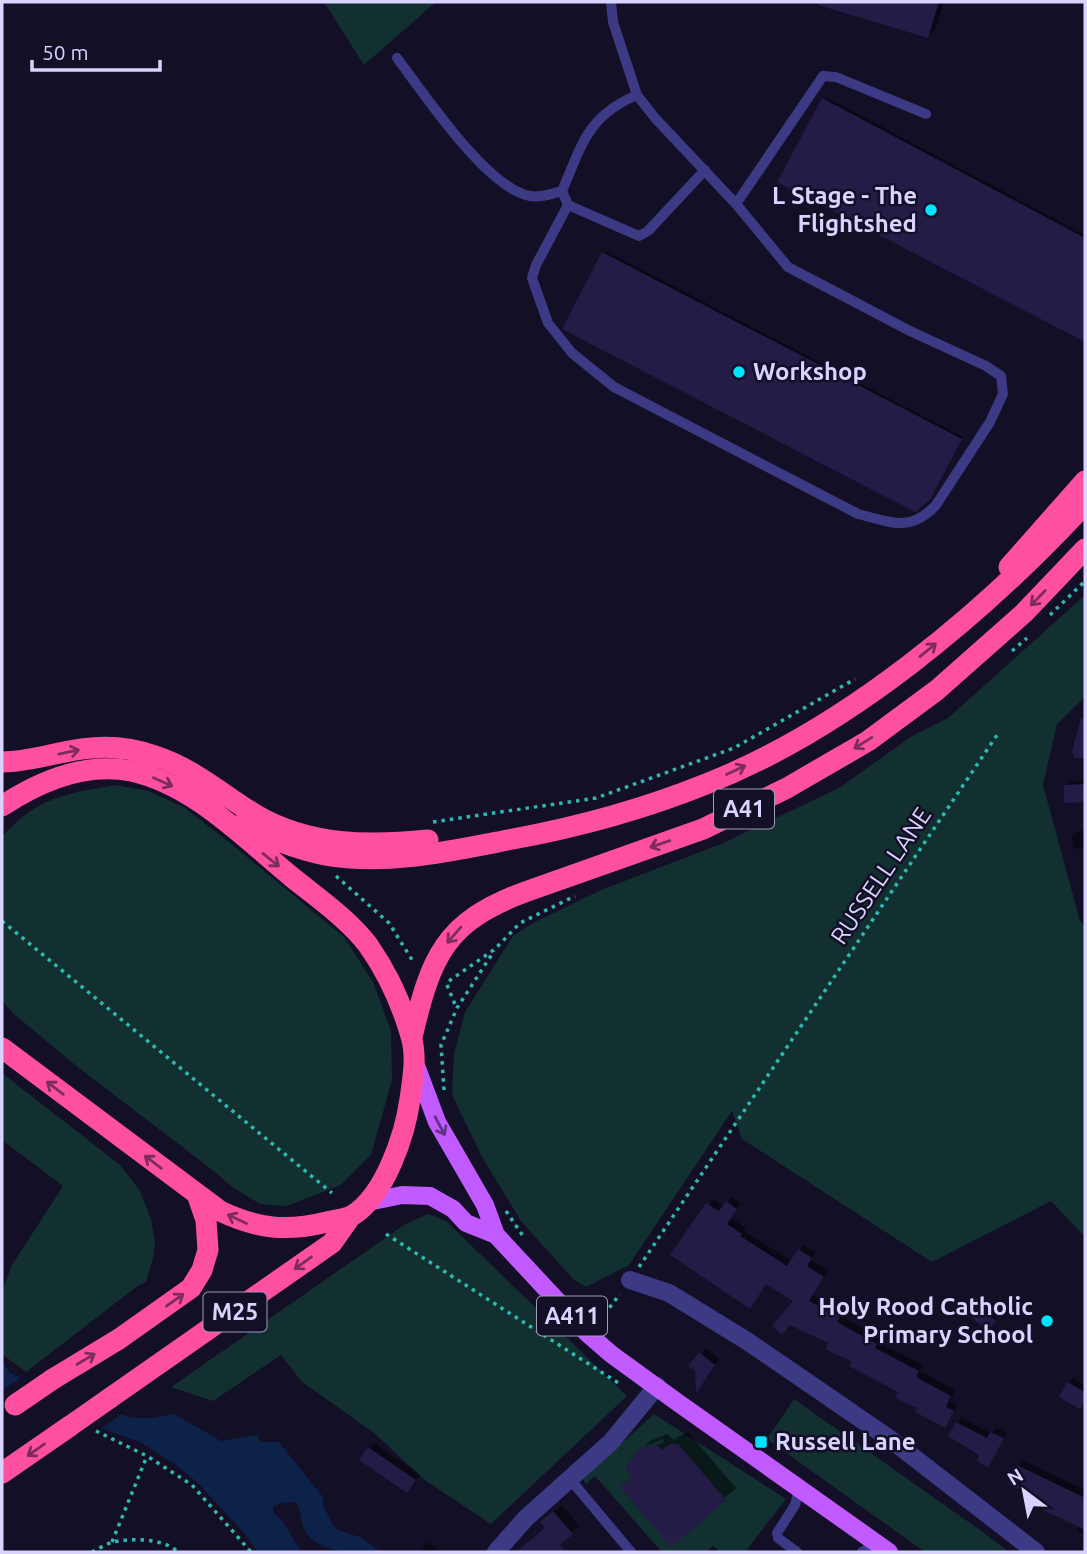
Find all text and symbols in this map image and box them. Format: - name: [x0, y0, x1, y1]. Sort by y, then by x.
- scale bar: [32, 28, 159, 72]
- text: 50 m: [42, 40, 89, 64]
- place label: L Stage - The Flightshed: [772, 182, 917, 237]
- marker: L Stage - The Flightshed: [923, 202, 939, 218]
- place label: Workshop: [753, 358, 867, 385]
- marker: Workshop: [731, 364, 747, 380]
- one-way arrow: [1030, 589, 1047, 606]
- one-way arrow: [918, 642, 936, 658]
- one-way arrow: [854, 737, 874, 751]
- one-way arrow: [57, 745, 80, 758]
- one-way arrow: [725, 763, 746, 777]
- one-way arrow: [152, 776, 173, 789]
- road number: A41: [714, 790, 774, 828]
- street label: RUSSELL LANE: [825, 802, 936, 949]
- one-way arrow: [650, 839, 672, 851]
- one-way arrow: [262, 852, 280, 868]
- one-way arrow: [446, 926, 462, 944]
- one-way arrow: [47, 1081, 65, 1096]
- one-way arrow: [433, 1116, 447, 1136]
- one-way arrow: [145, 1154, 163, 1169]
- one-way arrow: [227, 1212, 248, 1225]
- one-way arrow: [294, 1256, 313, 1270]
- road number: M25: [204, 1292, 266, 1331]
- one-way arrow: [165, 1293, 184, 1307]
- place label: Holy Rood Catholic Primary School: [818, 1293, 1033, 1348]
- road number: A411: [537, 1296, 607, 1336]
- marker: Holy Rood Catholic Primary School: [1039, 1313, 1055, 1329]
- one-way arrow: [76, 1351, 96, 1365]
- place label: Russell Lane: [775, 1428, 916, 1455]
- marker: Russell Lane: [753, 1434, 769, 1450]
- one-way arrow: [27, 1443, 46, 1457]
- north arrow: [989, 1456, 1059, 1526]
- text: N: [1003, 1463, 1027, 1490]

